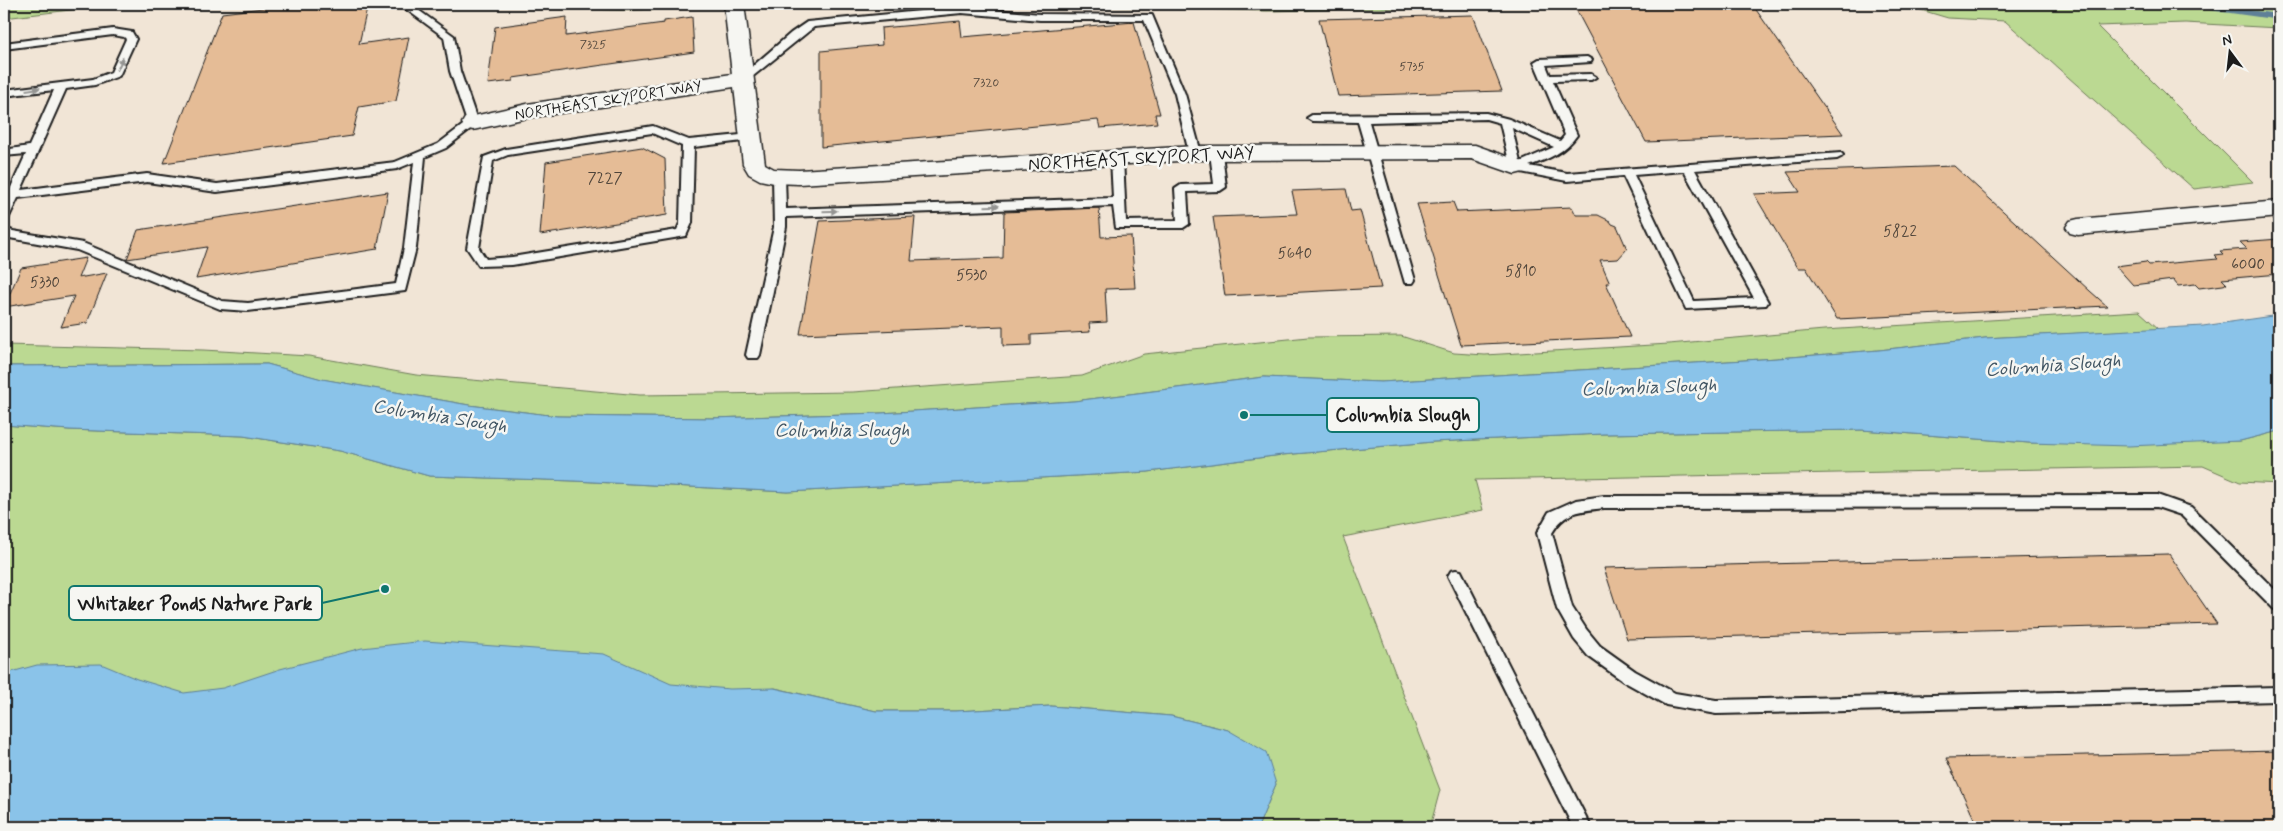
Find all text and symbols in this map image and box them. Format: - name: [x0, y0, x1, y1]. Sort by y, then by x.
- north arrow: [2206, 28, 2256, 78]
- text: N: [2220, 31, 2234, 50]
- house number: 7325: [580, 37, 606, 53]
- one-way arrow: [116, 57, 124, 71]
- house number: 5735: [1399, 59, 1425, 75]
- house number: 7320: [973, 75, 999, 91]
- street label: NORTHEAST SKYPORT WAY: [513, 76, 703, 126]
- one-way arrow: [25, 85, 41, 93]
- street label: NORTHEAST SKYPORT WAY: [1027, 141, 1255, 177]
- house number: 7227: [587, 169, 623, 189]
- one-way arrow: [985, 202, 1001, 210]
- one-way arrow: [822, 207, 838, 215]
- house number: 5822: [1883, 222, 1917, 242]
- house number: 5640: [1278, 244, 1312, 264]
- house number: 6000: [2231, 255, 2265, 275]
- house number: 5810: [1505, 262, 1537, 282]
- house number: 5530: [956, 266, 988, 286]
- house number: 5330: [30, 273, 60, 293]
- water label: Columbia Slough: [1985, 348, 2122, 385]
- water label: Columbia Slough: [1581, 373, 1717, 404]
- water label: Columbia Slough: [371, 394, 509, 441]
- callout: Columbia Slough: [1327, 398, 1479, 432]
- text: Columbia Slough: [1335, 403, 1471, 431]
- water label: Columbia Slough: [774, 418, 910, 445]
- callout: Whitaker Ponds Nature Park: [69, 586, 322, 620]
- text: Whitaker Ponds Nature Park: [77, 592, 313, 617]

